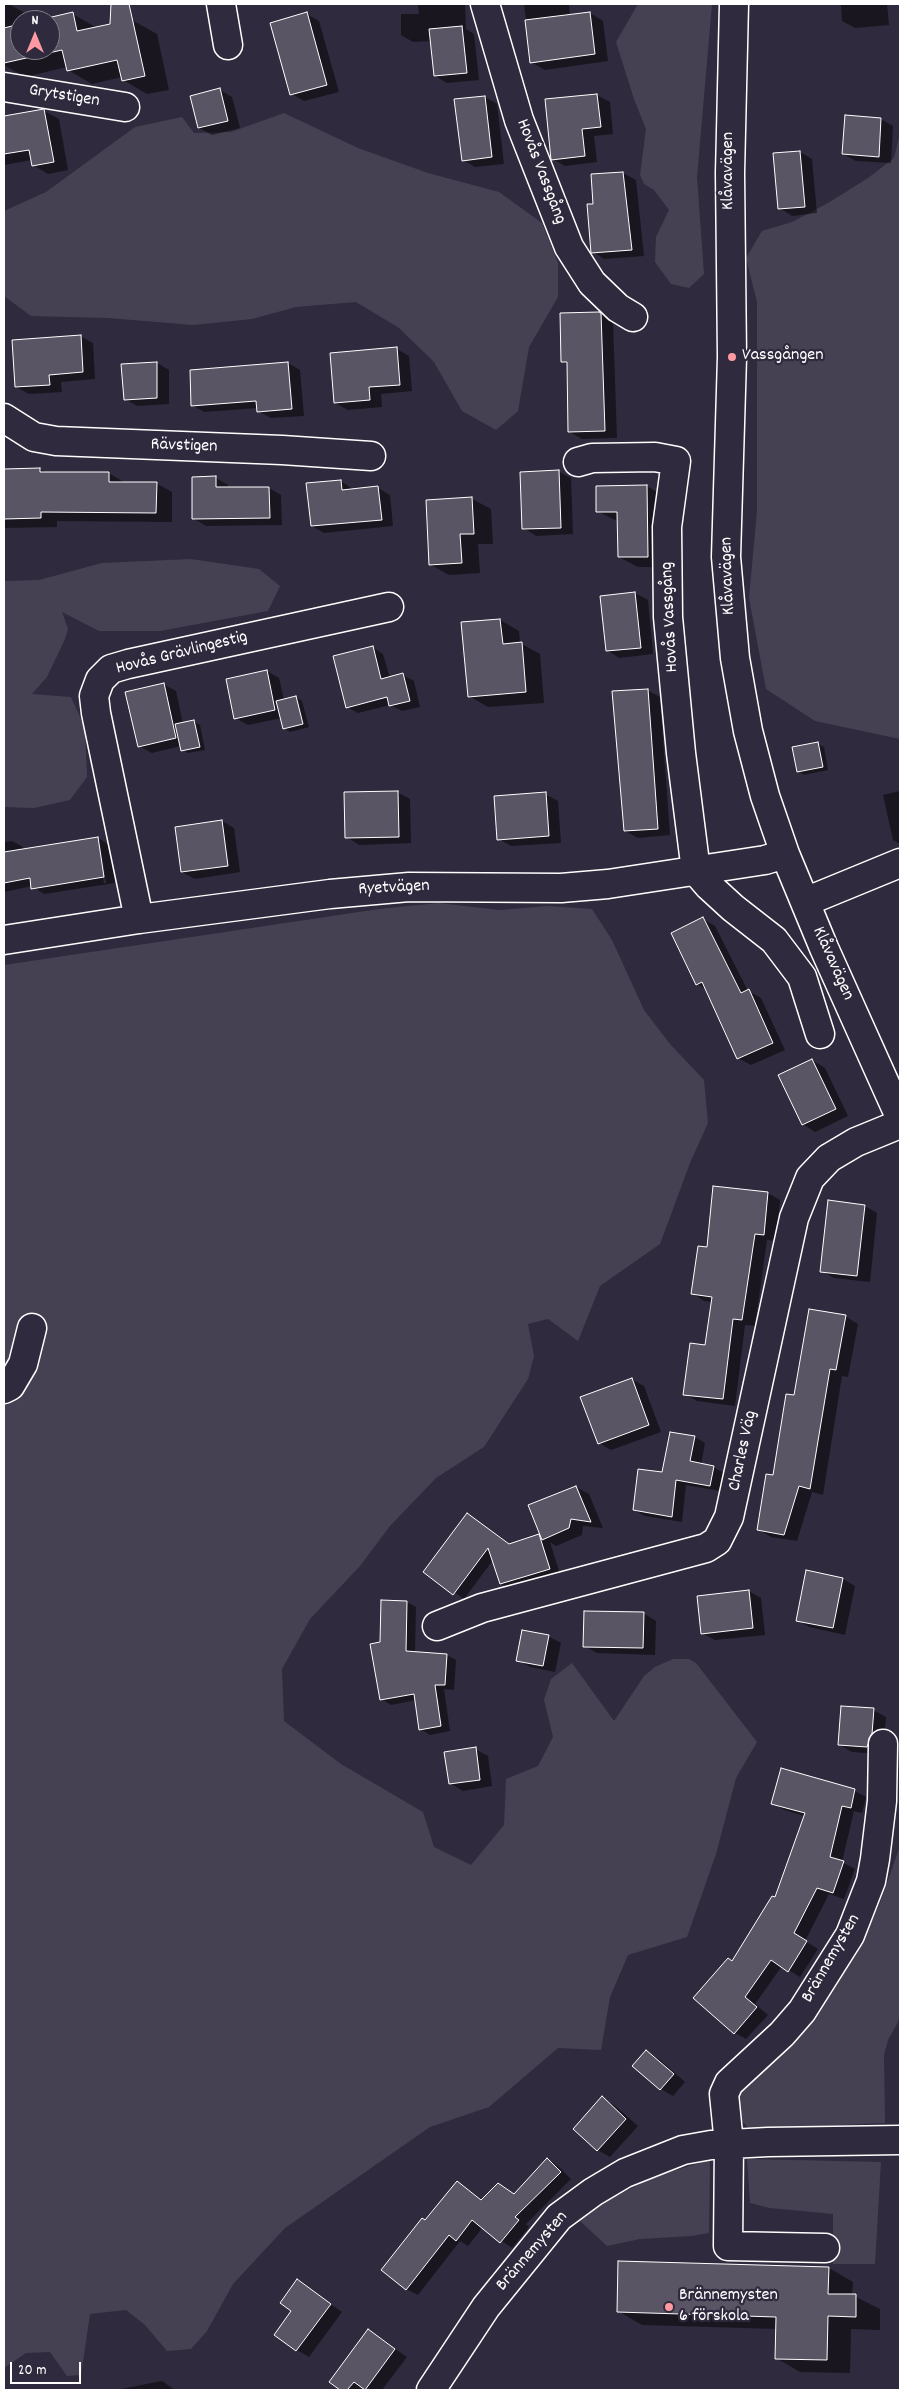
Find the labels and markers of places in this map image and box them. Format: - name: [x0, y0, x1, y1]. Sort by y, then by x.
- place label: Vassgången: [742, 346, 824, 368]
- marker: Vassgången: [726, 351, 738, 363]
- place label: Brännemysten 6 förskola: [679, 2286, 778, 2328]
- marker: Brännemysten 6 förskola: [663, 2301, 675, 2313]

